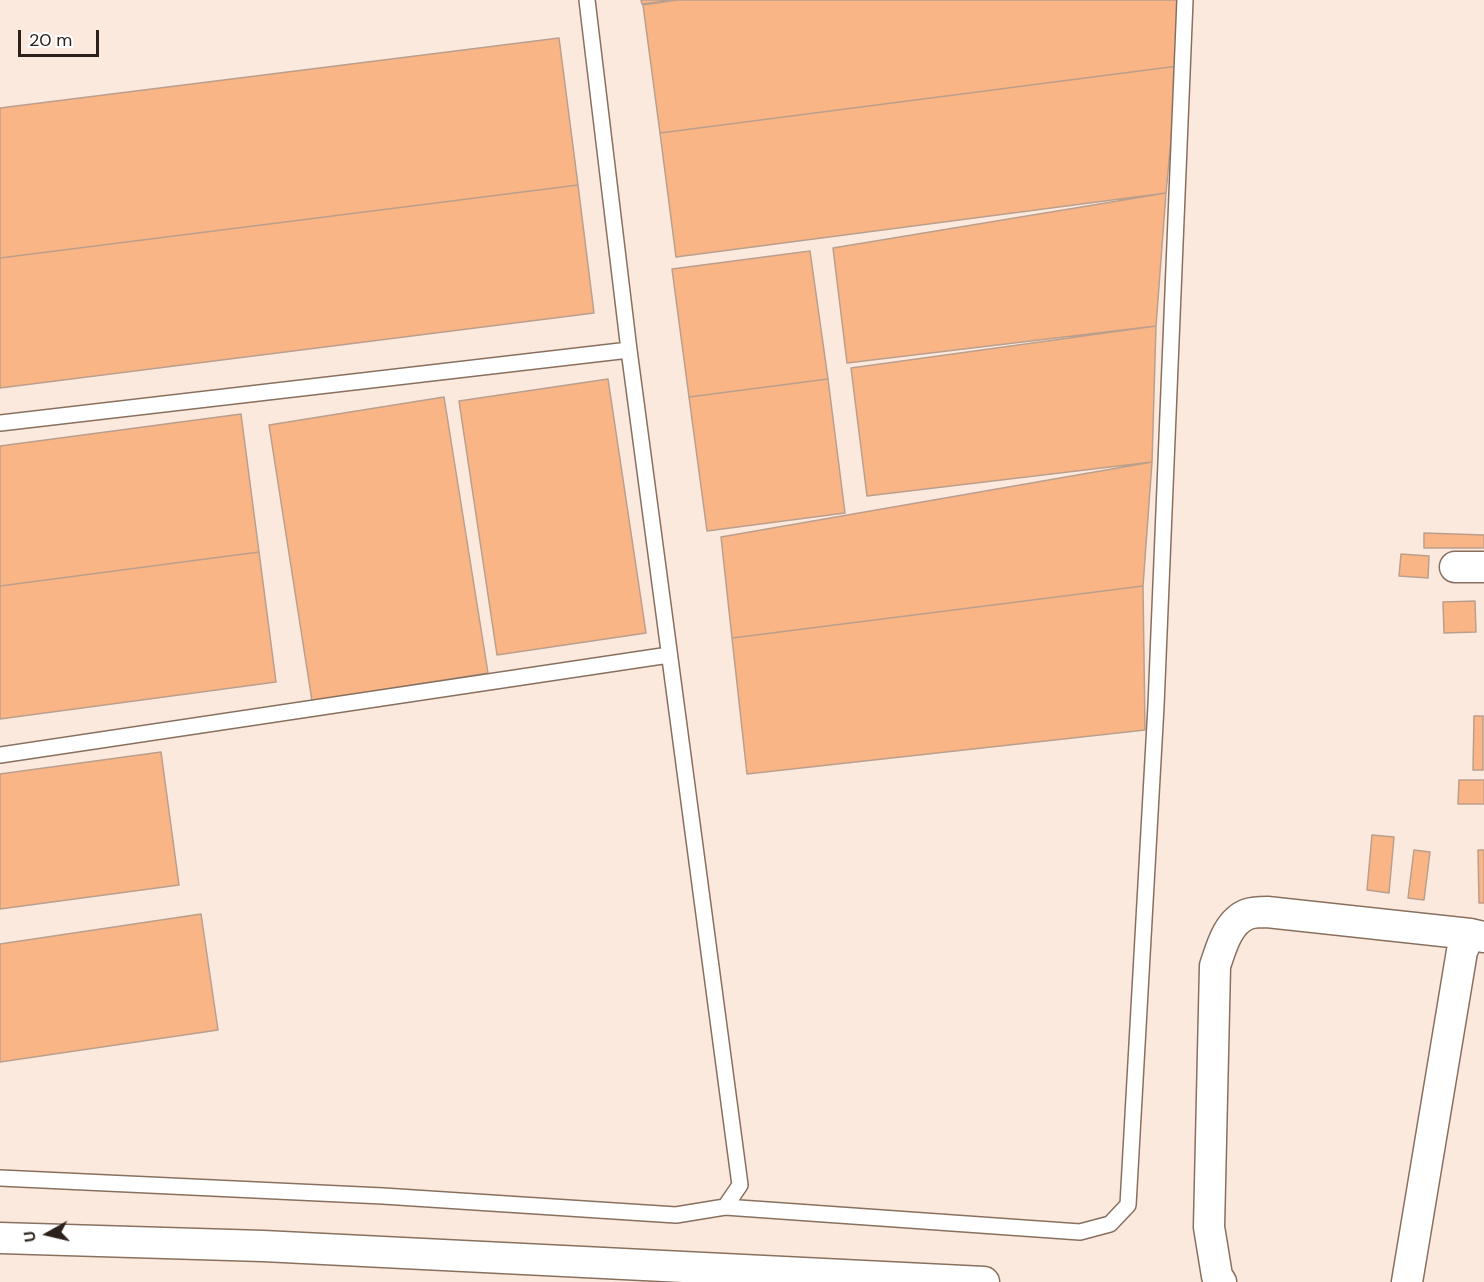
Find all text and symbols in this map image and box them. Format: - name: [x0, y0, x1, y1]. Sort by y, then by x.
- scale bar: [21, 18, 102, 56]
- text: 20 m: [29, 28, 72, 52]
- north arrow: [18, 1204, 78, 1264]
- text: U: [19, 1230, 41, 1243]

